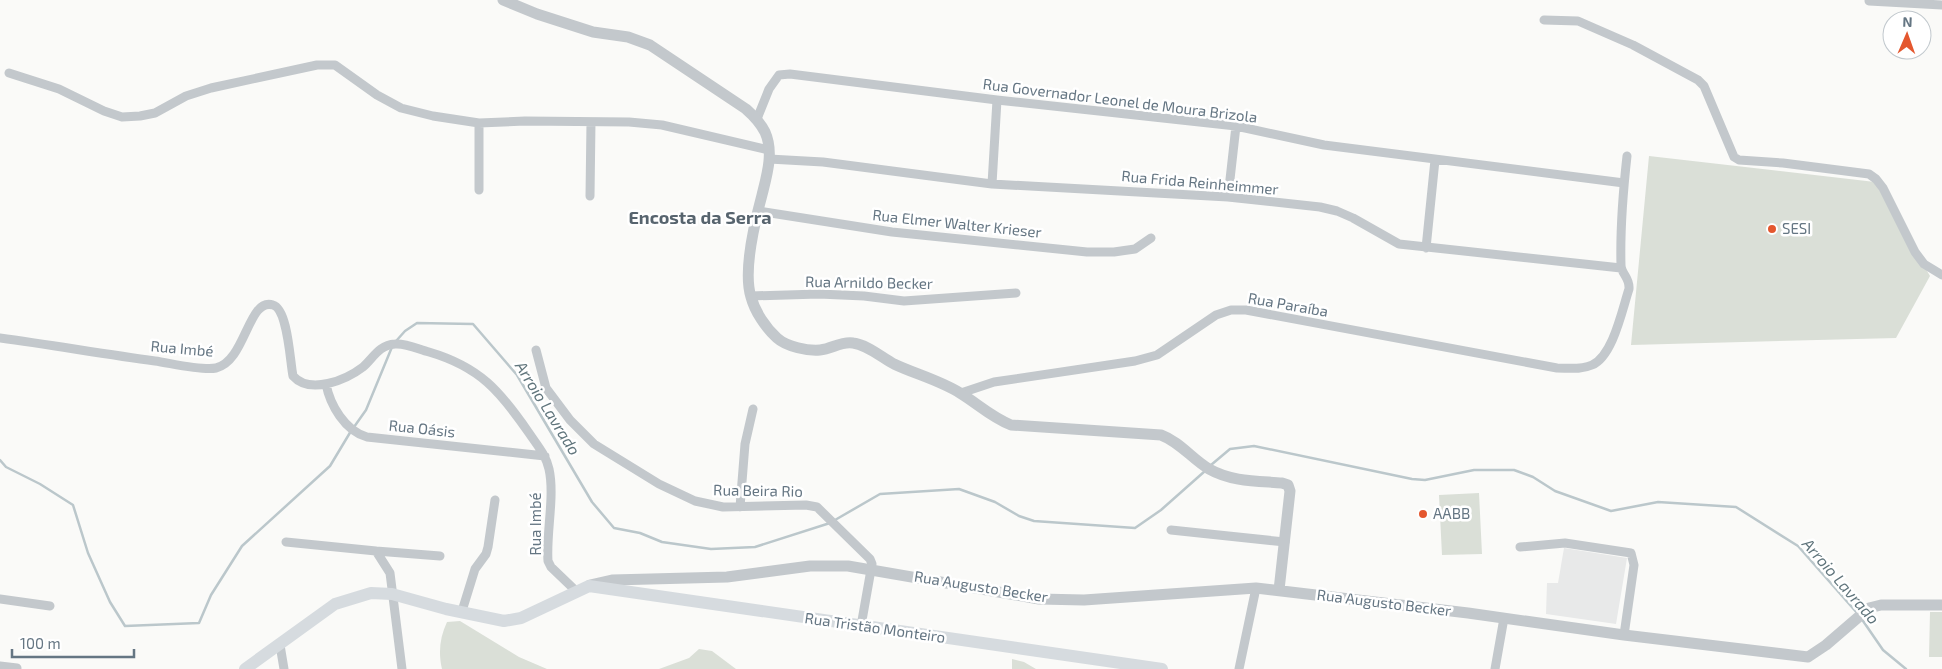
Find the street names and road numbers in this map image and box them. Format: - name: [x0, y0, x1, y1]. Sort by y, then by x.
- street label: Rua Governador Leonel de Moura Brizola: [982, 74, 1258, 126]
- street label: Rua Frida Reinheimmer: [1121, 166, 1279, 198]
- street label: Rua Elmer Walter Krieser: [872, 205, 1043, 241]
- street label: Rua Arnildo Becker: [805, 272, 933, 292]
- street label: Rua Paraíba: [1247, 288, 1330, 320]
- street label: Rua Imbé: [150, 336, 214, 360]
- street label: Rua Oásis: [388, 416, 456, 440]
- street label: Rua Beira Rio: [713, 480, 803, 500]
- street label: Rua Imbé: [526, 492, 544, 556]
- street label: Rua Augusto Becker: [913, 567, 1049, 605]
- street label: Rua Augusto Becker: [1316, 585, 1452, 619]
- street label: Rua Tristão Monteiro: [804, 608, 947, 646]

